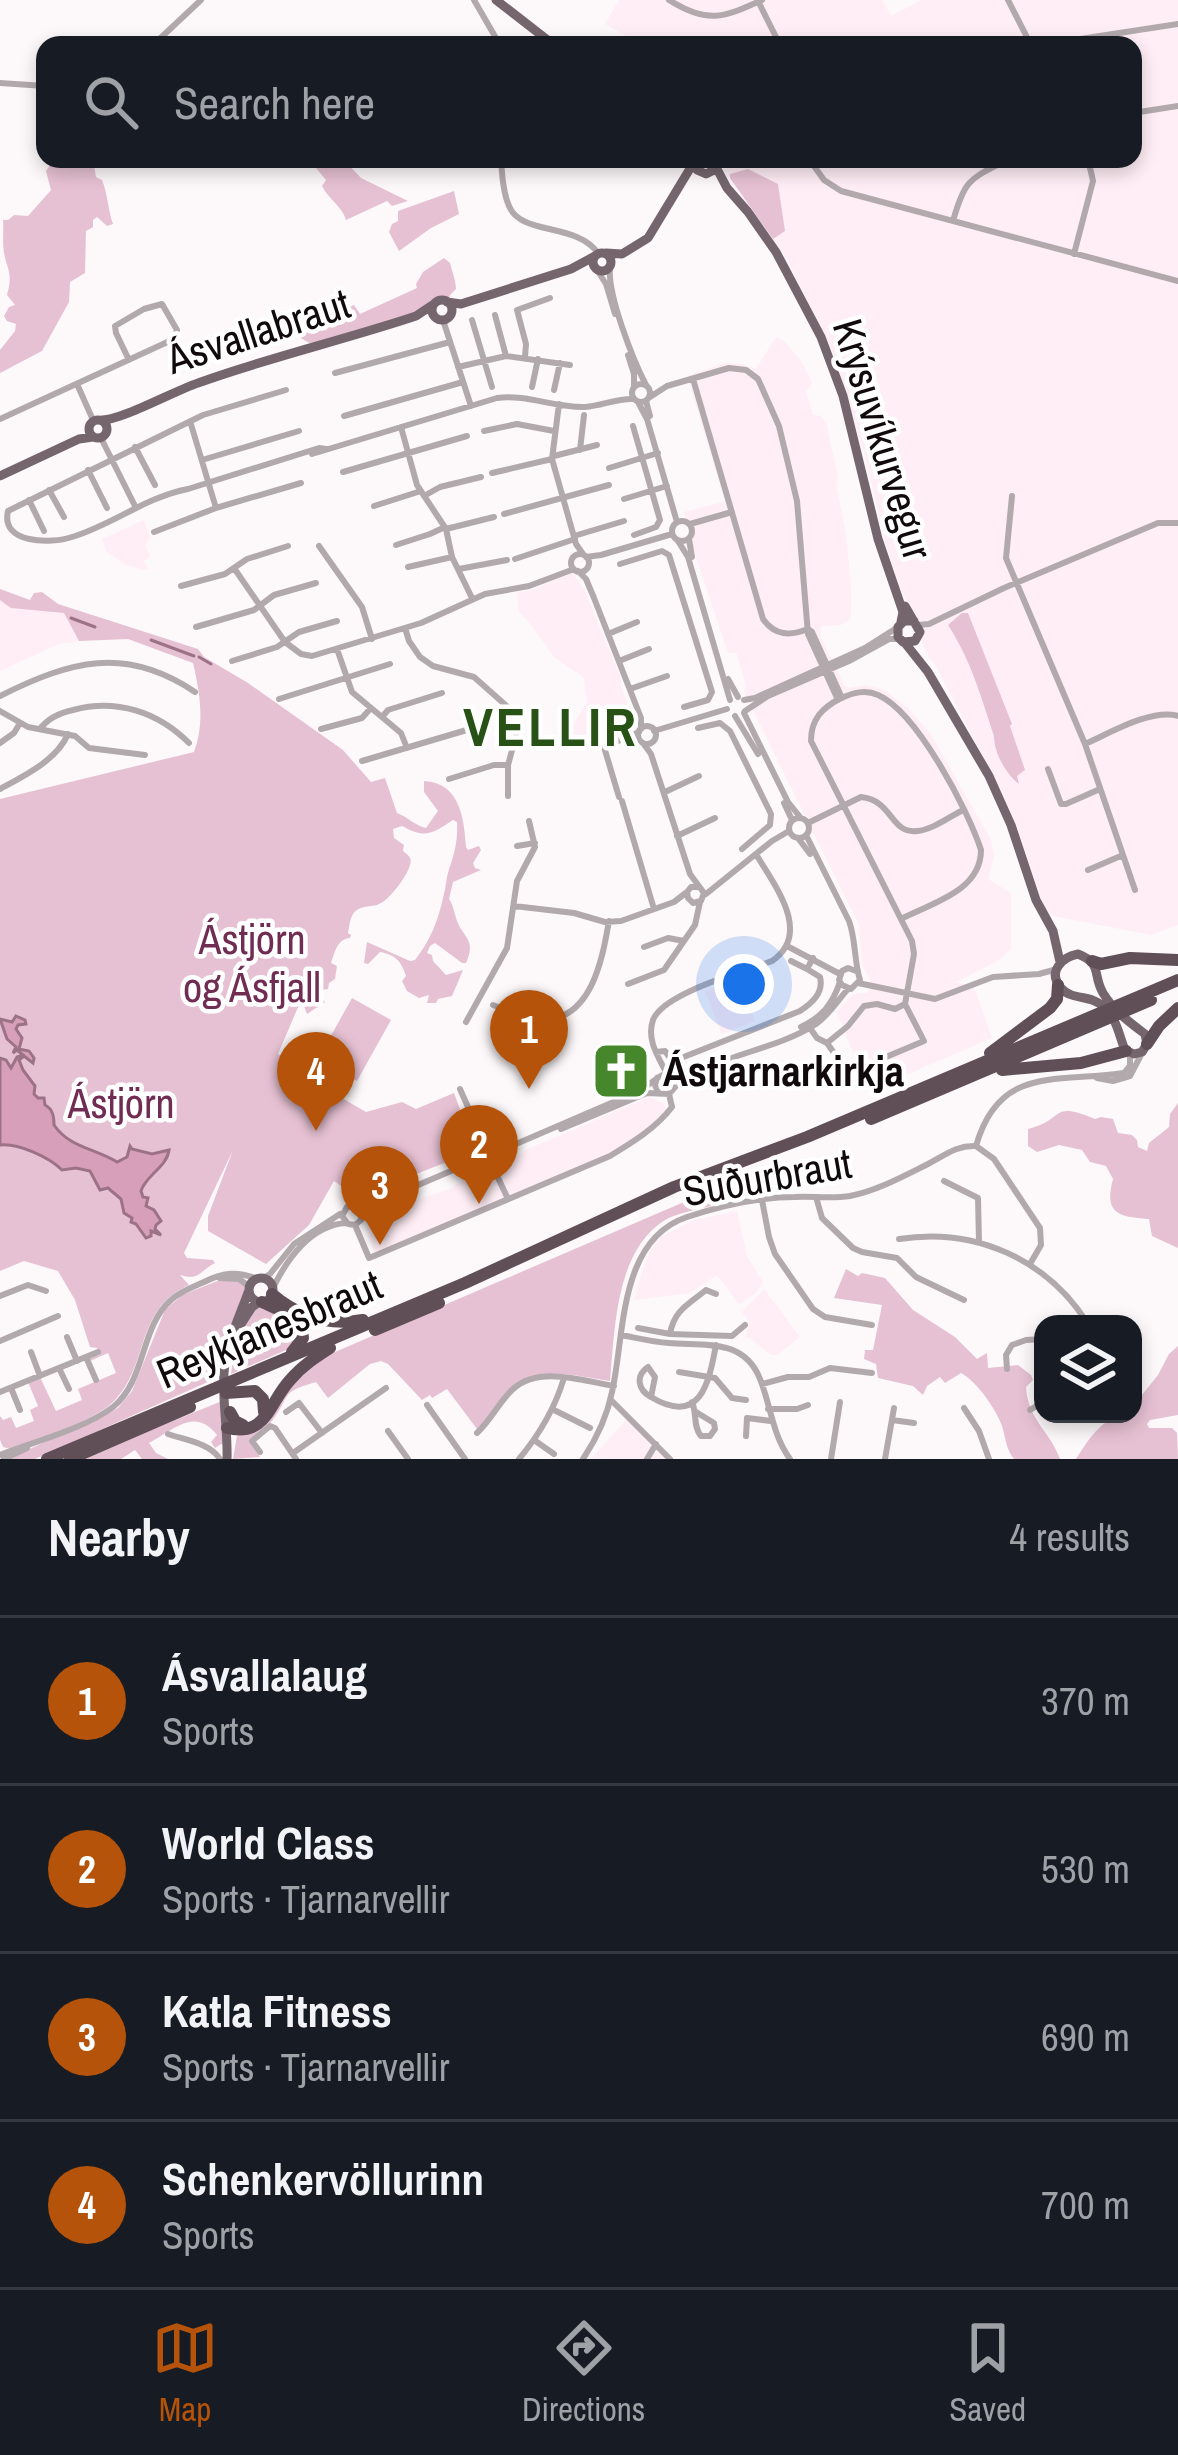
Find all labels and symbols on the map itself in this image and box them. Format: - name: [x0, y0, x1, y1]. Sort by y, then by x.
- street label: Ásvallabraut: [158, 275, 357, 387]
- street label: Krýsuvíkurvegur: [820, 312, 946, 567]
- district label: VELLIR: [463, 690, 639, 763]
- park label: Ástjörn og Ásfjall: [183, 911, 321, 1015]
- your location: [714, 954, 774, 1014]
- pin: 1: [490, 990, 568, 1089]
- pin: 4: [277, 1032, 355, 1131]
- church icon: Ástjarnarkirkja: [590, 1040, 652, 1102]
- place label: Ástjarnarkirkja: [663, 1043, 904, 1099]
- park label: Ástjörn: [66, 1075, 175, 1131]
- pin: 2: [440, 1105, 518, 1204]
- street label: Suðurbraut: [678, 1135, 856, 1219]
- pin: 3: [341, 1146, 419, 1245]
- street label: Reykjanesbraut: [148, 1256, 390, 1402]

